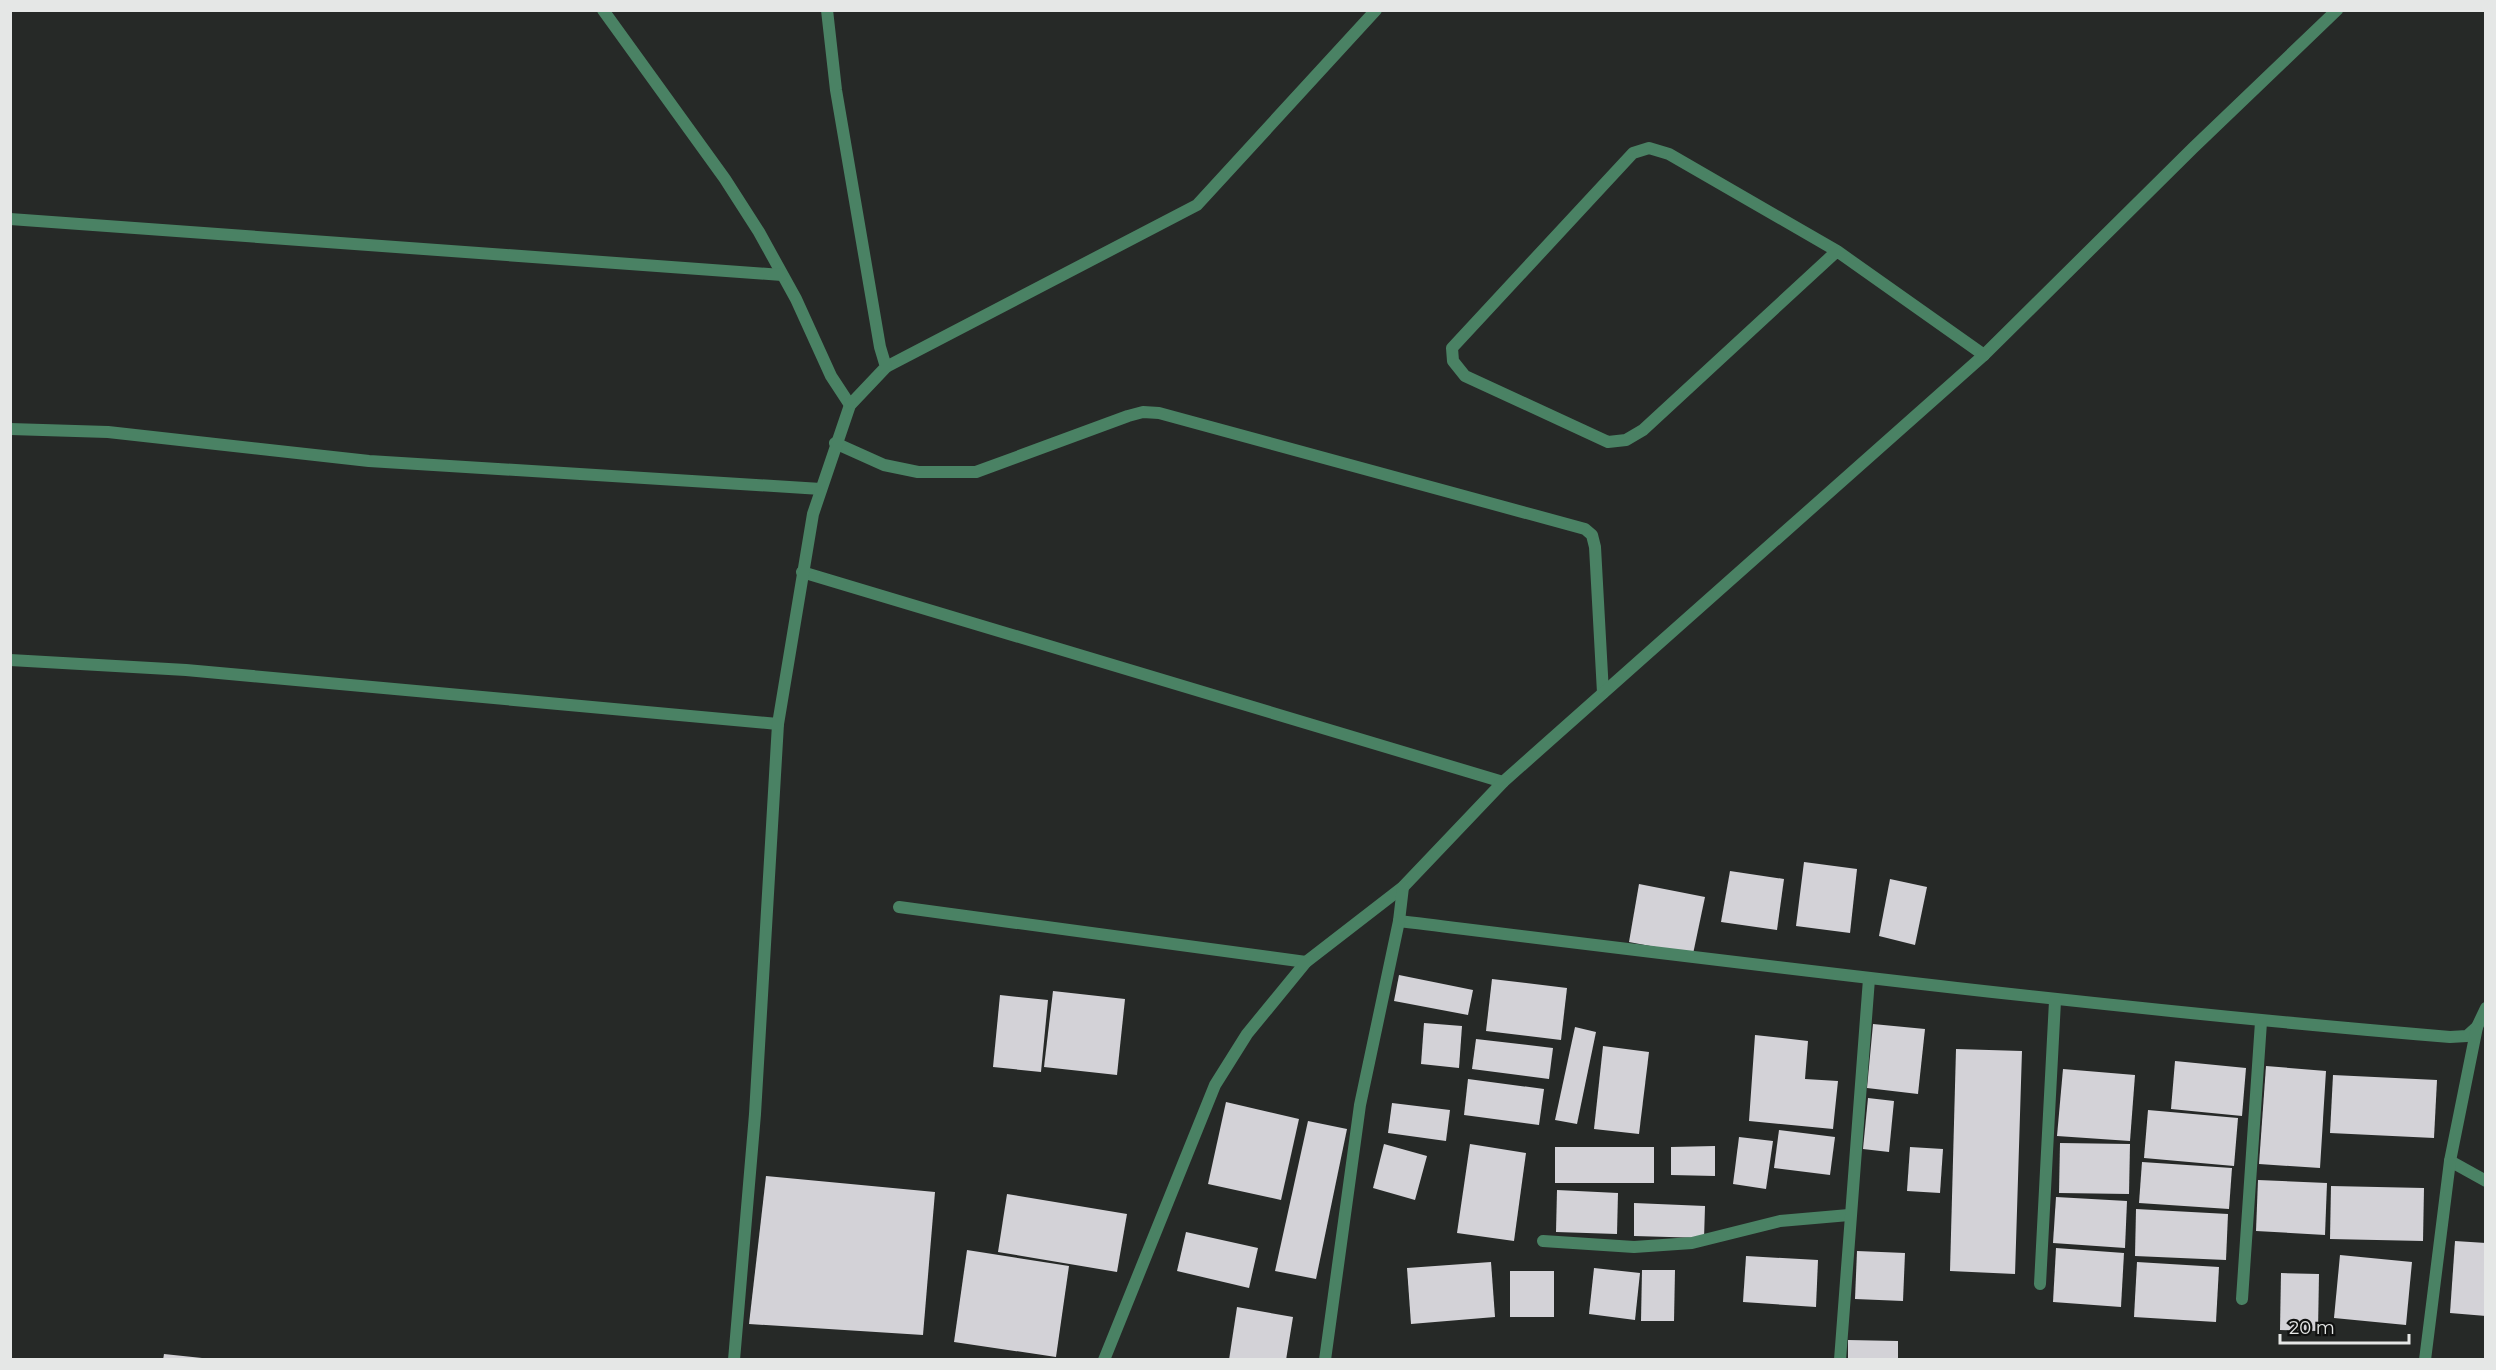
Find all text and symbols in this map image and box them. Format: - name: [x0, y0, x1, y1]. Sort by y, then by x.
- scale bar: [2280, 1307, 2409, 1345]
- text: 20 m: [2289, 1317, 2335, 1339]

